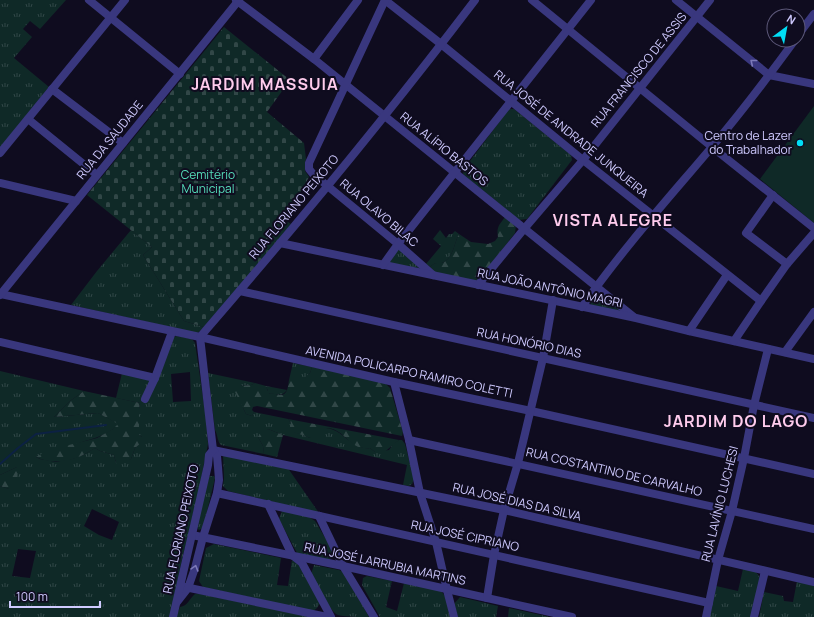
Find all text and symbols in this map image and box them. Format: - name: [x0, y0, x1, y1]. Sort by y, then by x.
- north arrow: [766, 8, 806, 48]
- street label: RUA FRANCISCO DE ASSIS: [587, 9, 690, 131]
- text: N: [784, 11, 799, 28]
- one-way arrow: [750, 60, 757, 67]
- street label: RUA JOSÉ DE ANDRADE JUNQUEIRA: [490, 66, 652, 202]
- district label: JARDIM MASSUIA: [191, 73, 339, 95]
- street label: RUA DA SAUDADE: [72, 97, 147, 183]
- street label: RUA ALÍPIO BASTOS: [397, 108, 492, 189]
- place label: Centro de Lazer do Trabalhador: [704, 127, 793, 158]
- marker: Centro de Lazer do Trabalhador: [795, 138, 805, 148]
- street label: RUA FLORIANO PEIXOTO: [245, 151, 343, 263]
- park label: Cemitério Municipal: [181, 166, 235, 197]
- street label: RUA OLAVO BILAC: [337, 175, 422, 251]
- district label: VISTA ALEGRE: [553, 209, 673, 231]
- street label: RUA JOÃO ANTÔNIO MAGRI: [476, 264, 624, 311]
- street label: RUA HONÓRIO DIAS: [475, 323, 583, 362]
- street label: AVENIDA POLICARPO RAMIRO COLETTI: [304, 341, 514, 402]
- district label: JARDIM DO LAGO: [664, 410, 808, 432]
- street label: RUA COSTANTINO DE CARVALHO: [524, 443, 704, 500]
- street label: RUA LAVÍNIO LUCHESI: [697, 444, 742, 564]
- street label: RUA FLORIANO PEIXOTO: [159, 462, 203, 595]
- street label: RUA JOSÉ DIAS DA SILVA: [451, 478, 584, 525]
- street label: RUA JOSÉ CIPRIANO: [410, 516, 521, 555]
- street label: RUA JOSÉ LARRUBIA MARTINS: [303, 538, 467, 589]
- one-way arrow: [190, 565, 199, 572]
- scale bar: [10, 583, 100, 609]
- text: 100 m: [16, 588, 48, 605]

